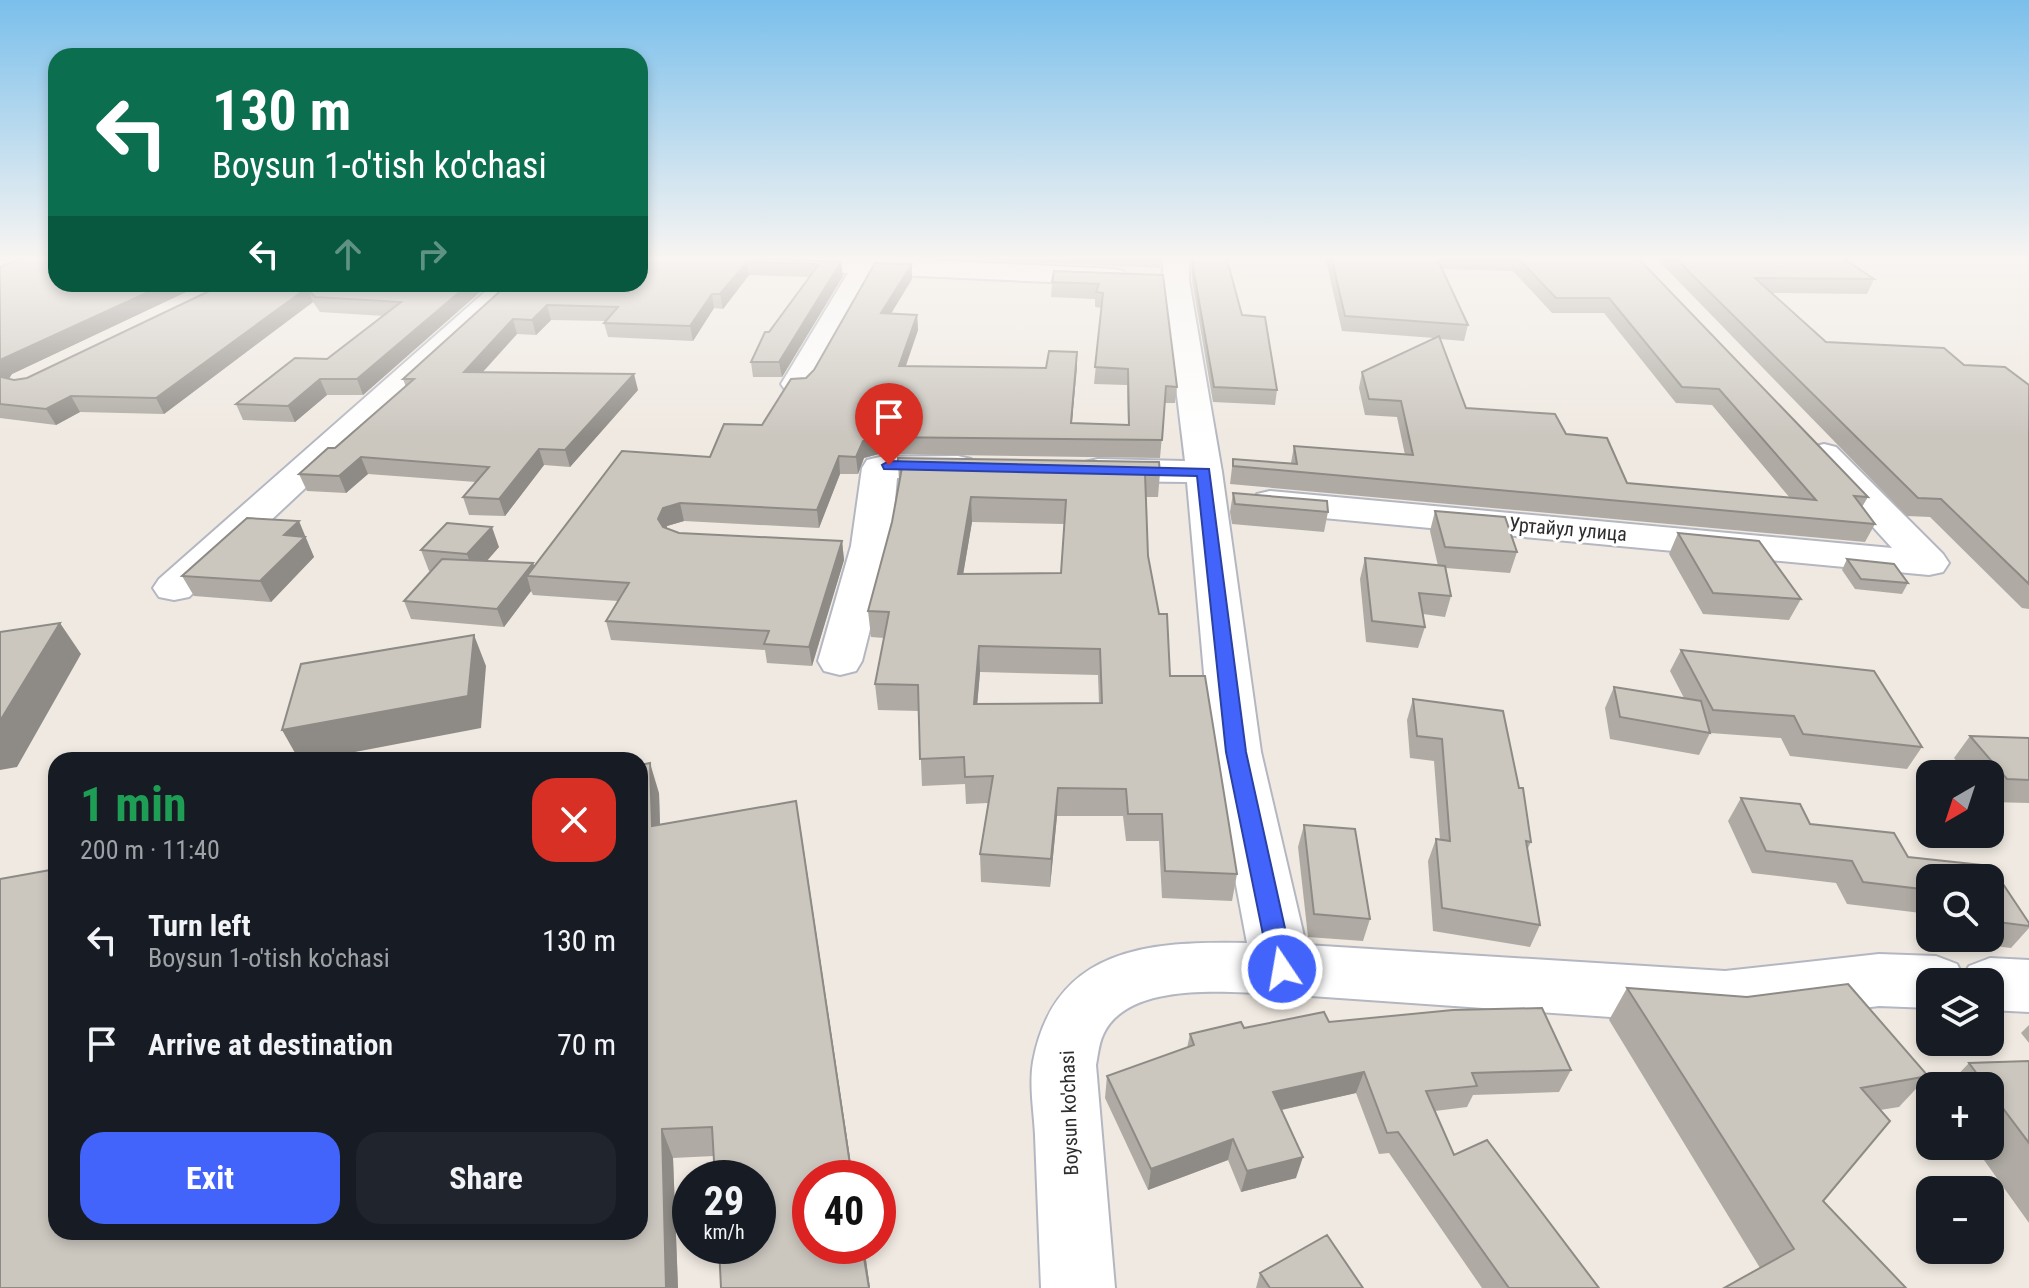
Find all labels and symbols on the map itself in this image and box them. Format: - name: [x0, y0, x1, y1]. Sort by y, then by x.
- pin: [855, 383, 923, 465]
- street label: Уртайул улица: [1508, 512, 1628, 546]
- north arrow: [1916, 760, 2004, 848]
- position arrow: [1240, 927, 1324, 1011]
- street label: Boysun ko'chasi: [1055, 1050, 1083, 1176]
- speed limit sign: 40: [792, 1160, 896, 1264]

